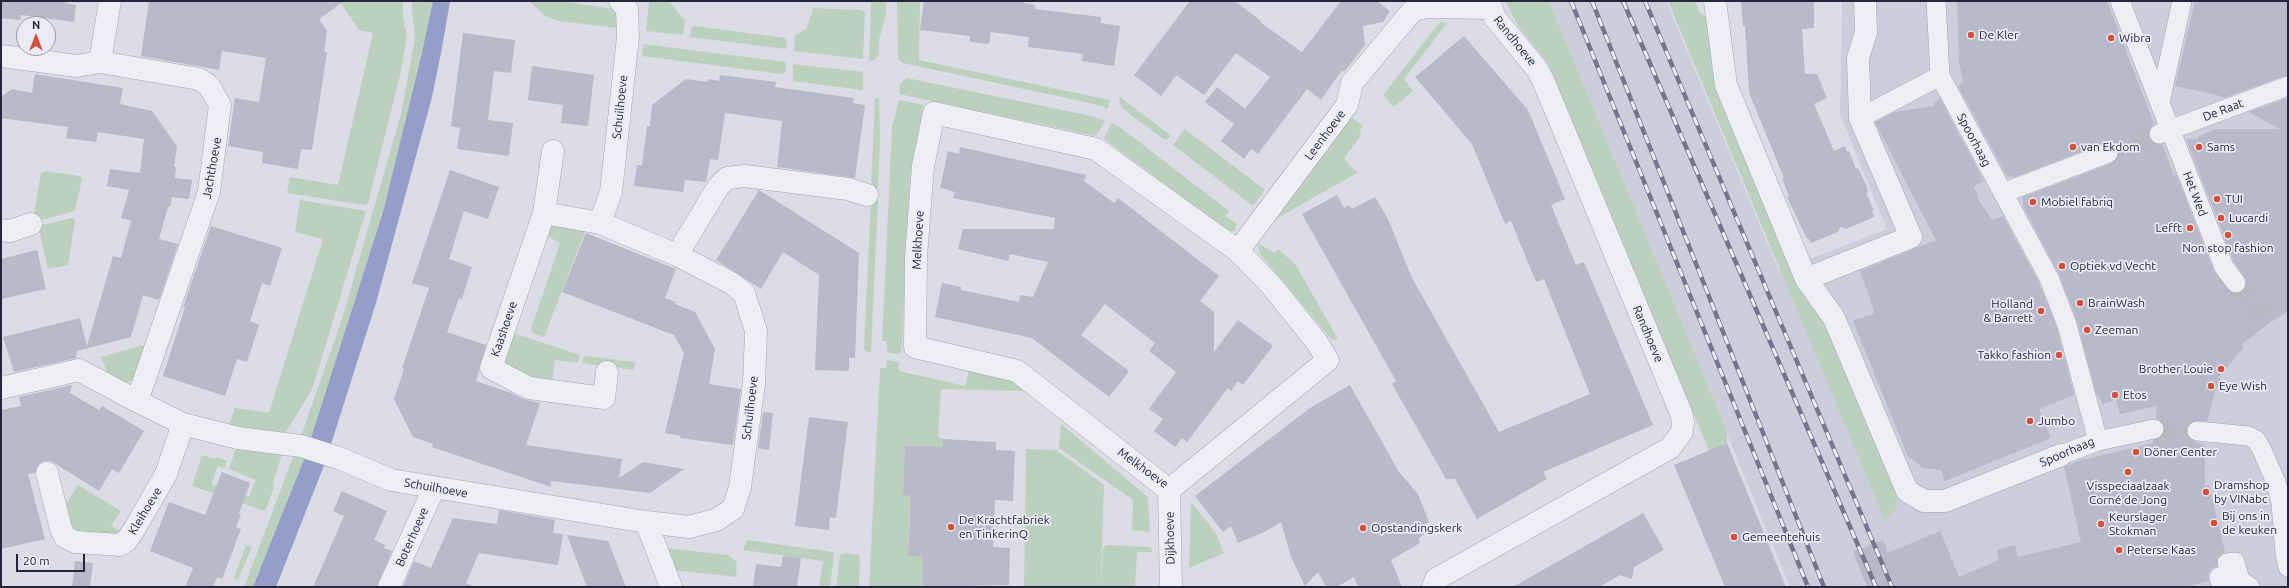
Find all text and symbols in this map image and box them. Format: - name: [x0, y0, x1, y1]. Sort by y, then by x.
- street label: Randhoeve: [1490, 13, 1540, 69]
- north arrow: [16, 16, 56, 56]
- text: N: [32, 19, 40, 31]
- place label: De Kler: [1979, 28, 2018, 42]
- marker: De Kler: [1966, 30, 1976, 40]
- place label: Wibra: [2119, 31, 2151, 45]
- marker: Wibra: [2106, 33, 2116, 43]
- street label: Schuilhoeve: [609, 74, 631, 140]
- street label: De Raat: [2201, 96, 2245, 124]
- street label: Leenhoeve: [1301, 107, 1349, 163]
- street label: Spoorhaag: [1954, 111, 1994, 169]
- street label: Jachthoeve: [200, 136, 224, 200]
- place label: van Ekdom: [2081, 140, 2140, 154]
- place label: Sams: [2207, 140, 2235, 154]
- marker: van Ekdom: [2068, 142, 2078, 152]
- marker: Sams: [2194, 142, 2204, 152]
- street label: Het Wed: [2180, 169, 2210, 219]
- place label: TUI: [2225, 192, 2243, 206]
- marker: TUI: [2212, 194, 2222, 204]
- place label: Mobiel fabriq: [2041, 195, 2113, 209]
- marker: Mobiel fabriq: [2028, 197, 2038, 207]
- street label: Melkhoeve: [909, 210, 927, 270]
- place label: Lucardi: [2229, 211, 2268, 225]
- marker: Lucardi: [2216, 213, 2226, 223]
- place label: Lefft: [2155, 221, 2182, 235]
- marker: Lefft: [2185, 223, 2195, 233]
- marker: Non stop fashion: [2223, 230, 2233, 240]
- place label: Non stop fashion: [2182, 241, 2274, 255]
- place label: Optiek vd Vecht: [2070, 259, 2156, 273]
- marker: Optiek vd Vecht: [2057, 261, 2067, 271]
- place label: BrainWash: [2088, 296, 2145, 310]
- place label: Holland & Barrett: [1983, 297, 2033, 325]
- marker: BrainWash: [2075, 298, 2085, 308]
- street label: Kaashoeve: [488, 299, 520, 359]
- street label: Randhoeve: [1630, 303, 1666, 365]
- marker: Holland & Barrett: [2036, 306, 2046, 316]
- place label: Zeeman: [2095, 323, 2138, 337]
- marker: Zeeman: [2082, 325, 2092, 335]
- place label: Takko fashion: [1977, 348, 2051, 362]
- marker: Takko fashion: [2054, 350, 2064, 360]
- place label: Brother Louie: [2139, 362, 2213, 376]
- marker: Brother Louie: [2216, 364, 2226, 374]
- street label: Schuilhoeve: [739, 375, 761, 441]
- place label: Eye Wish: [2219, 379, 2267, 393]
- marker: Eye Wish: [2206, 381, 2216, 391]
- place label: Etos: [2123, 388, 2147, 402]
- marker: Etos: [2110, 390, 2120, 400]
- place label: Jumbo: [2038, 414, 2075, 428]
- marker: Jumbo: [2025, 416, 2035, 426]
- street label: Spoorhaag: [2037, 434, 2097, 470]
- street label: Melkhoeve: [1115, 445, 1171, 491]
- place label: Döner Center: [2144, 445, 2217, 459]
- marker: Döner Center: [2131, 447, 2141, 457]
- marker: Visspeciaalzaak Corné de Jong: [2123, 467, 2133, 477]
- street label: Schuilhoeve: [403, 475, 469, 501]
- place label: Dramshop by VINabc: [2214, 478, 2270, 506]
- place label: Visspeciaalzaak Corné de Jong: [2087, 479, 2169, 507]
- street label: Kleihoeve: [125, 485, 165, 537]
- marker: Dramshop by VINabc: [2201, 487, 2211, 497]
- street label: Boterhoeve: [393, 505, 431, 569]
- place label: Bij ons in de keuken: [2222, 509, 2277, 537]
- place label: Keurslager Stokman: [2109, 510, 2167, 538]
- street label: Dijkhoeve: [1162, 511, 1178, 565]
- place label: De Krachtfabriek en TinkerinQ: [959, 513, 1050, 541]
- marker: Bij ons in de keuken: [2209, 518, 2219, 528]
- marker: Keurslager Stokman: [2096, 519, 2106, 529]
- place label: Opstandingskerk: [1371, 521, 1462, 535]
- marker: De Krachtfabriek en TinkerinQ: [946, 522, 956, 532]
- marker: Opstandingskerk: [1358, 523, 1368, 533]
- place label: Gemeentehuis: [1742, 530, 1820, 544]
- marker: Gemeentehuis: [1729, 532, 1739, 542]
- place label: Peterse Kaas: [2127, 543, 2196, 557]
- marker: Peterse Kaas: [2114, 545, 2124, 555]
- scale bar: [18, 546, 87, 572]
- text: 20 m: [23, 554, 50, 567]

